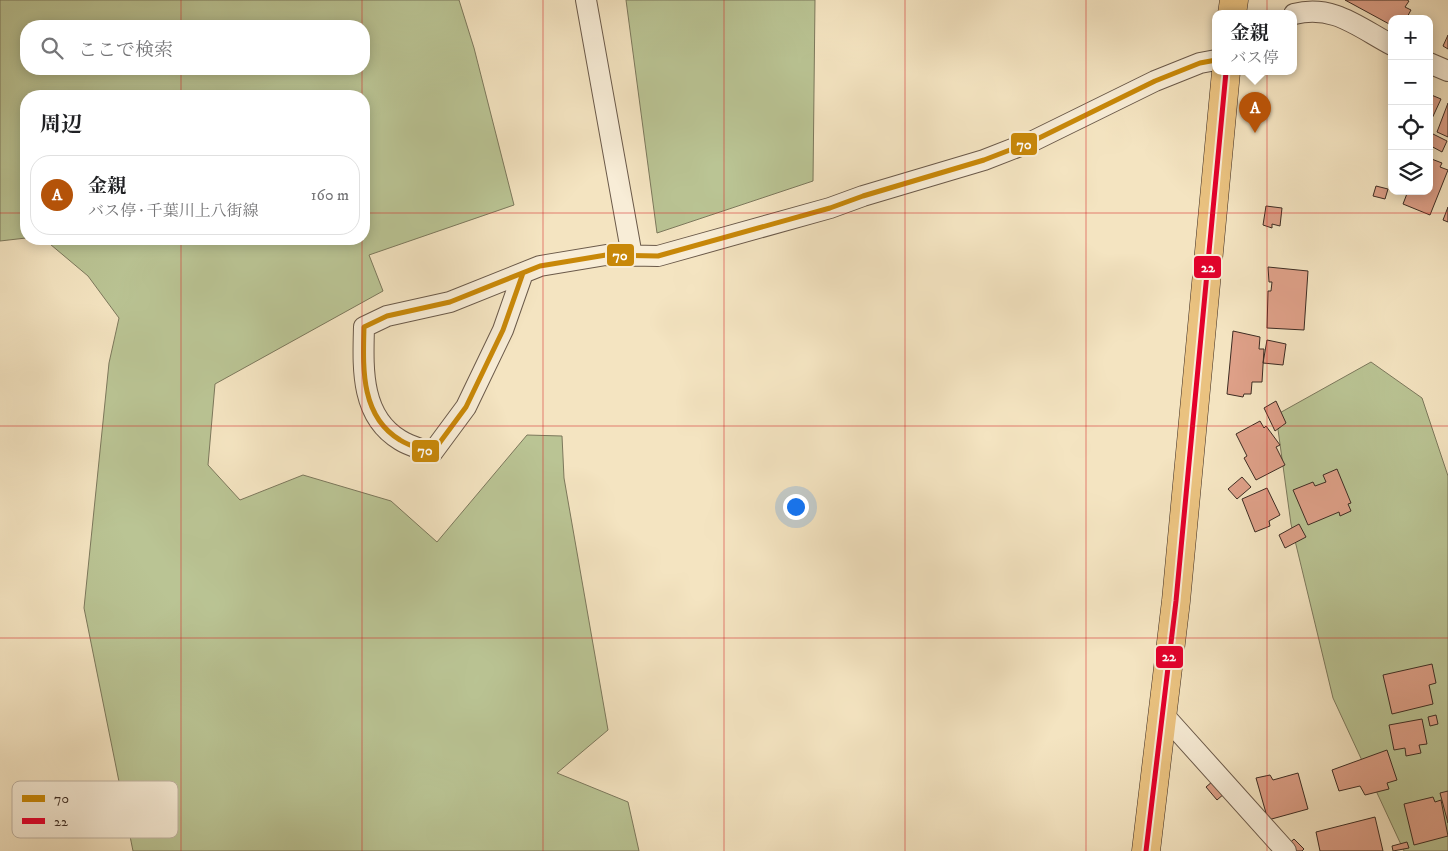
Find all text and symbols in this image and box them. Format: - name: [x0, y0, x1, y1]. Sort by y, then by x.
- popup: [1212, 10, 1297, 75]
- map controls: [1388, 15, 1433, 195]
- button: +: [1388, 15, 1433, 60]
- search box: [20, 20, 370, 75]
- text: 金親: [1230, 22, 1269, 45]
- icon: search: [38, 34, 66, 62]
- text: ここで検索: [78, 39, 173, 62]
- text: バス停: [1230, 48, 1279, 68]
- button: −: [1388, 60, 1433, 105]
- pin: A: [1239, 92, 1271, 133]
- button: locate: [1388, 105, 1433, 150]
- text: 周辺: [40, 112, 82, 138]
- line badge: 70: [1010, 132, 1038, 156]
- text: 70: [1017, 136, 1032, 154]
- button: layers: [1388, 150, 1433, 195]
- text: 金親: [88, 175, 126, 198]
- text: A: [52, 185, 62, 205]
- text: 160 m: [311, 185, 349, 205]
- text: バス停 · 千葉川上八街線: [88, 201, 259, 221]
- line badge: 70: [606, 243, 635, 267]
- text: 70: [613, 247, 628, 265]
- line badge: 22: [1193, 255, 1222, 279]
- text: 22: [1201, 259, 1216, 277]
- line badge: 70: [411, 439, 440, 463]
- text: 70: [418, 442, 433, 460]
- your location: [783, 494, 809, 520]
- line badge: 22: [1155, 645, 1184, 669]
- text: 22: [1162, 648, 1177, 666]
- legend: [12, 781, 178, 838]
- text: 70: [54, 790, 69, 808]
- text: 22: [54, 813, 68, 831]

